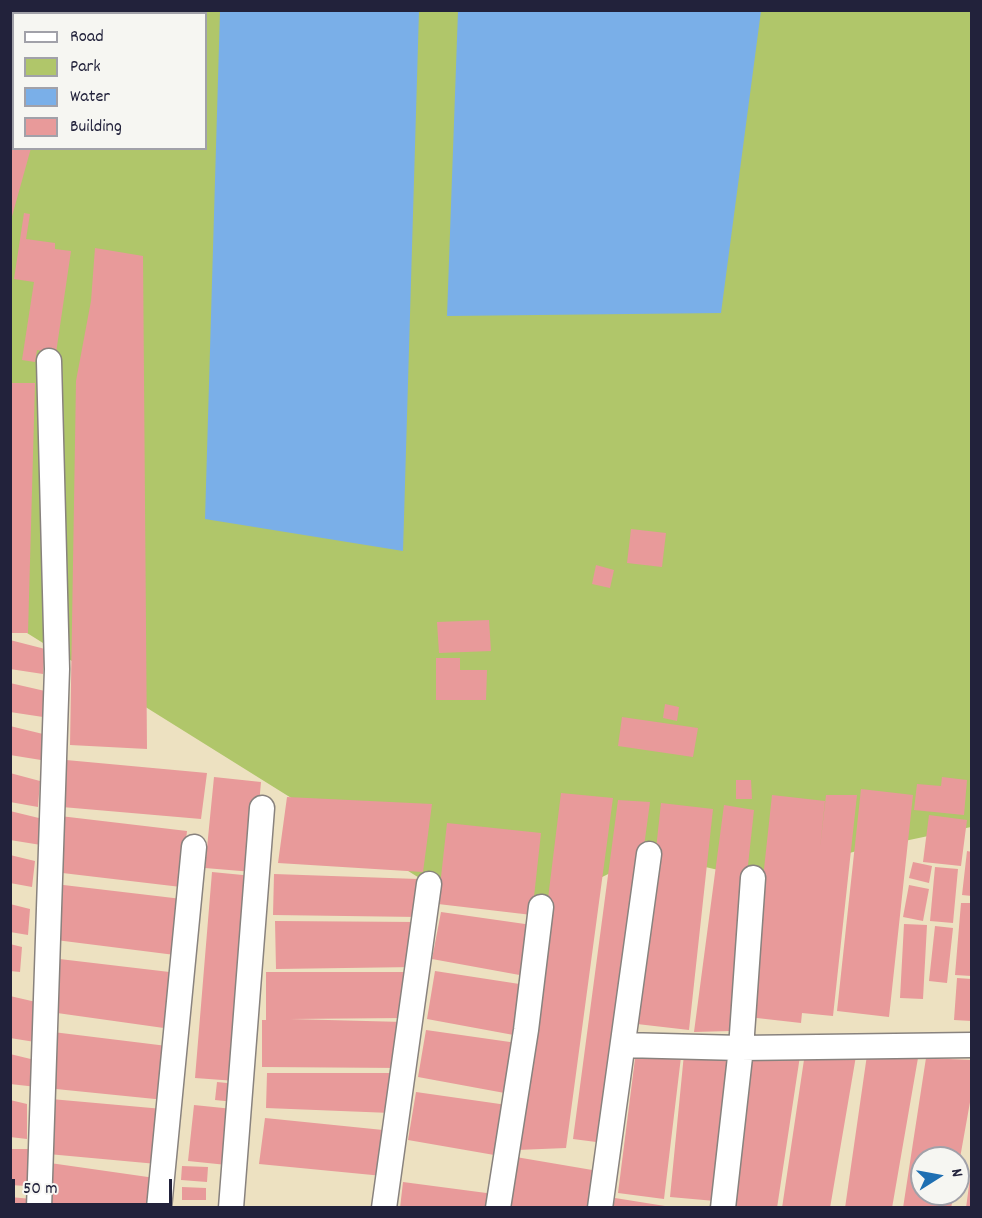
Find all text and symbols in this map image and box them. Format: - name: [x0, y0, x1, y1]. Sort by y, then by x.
- legend: [12, 12, 207, 150]
- text: Road: [70, 25, 104, 50]
- text: Park: [70, 55, 101, 80]
- text: Water: [70, 85, 110, 110]
- text: Building: [70, 115, 122, 140]
- north arrow: [910, 1146, 970, 1206]
- scale bar: [15, 1167, 176, 1205]
- text: N: [944, 1167, 968, 1179]
- text: 50 m: [23, 1177, 58, 1202]

